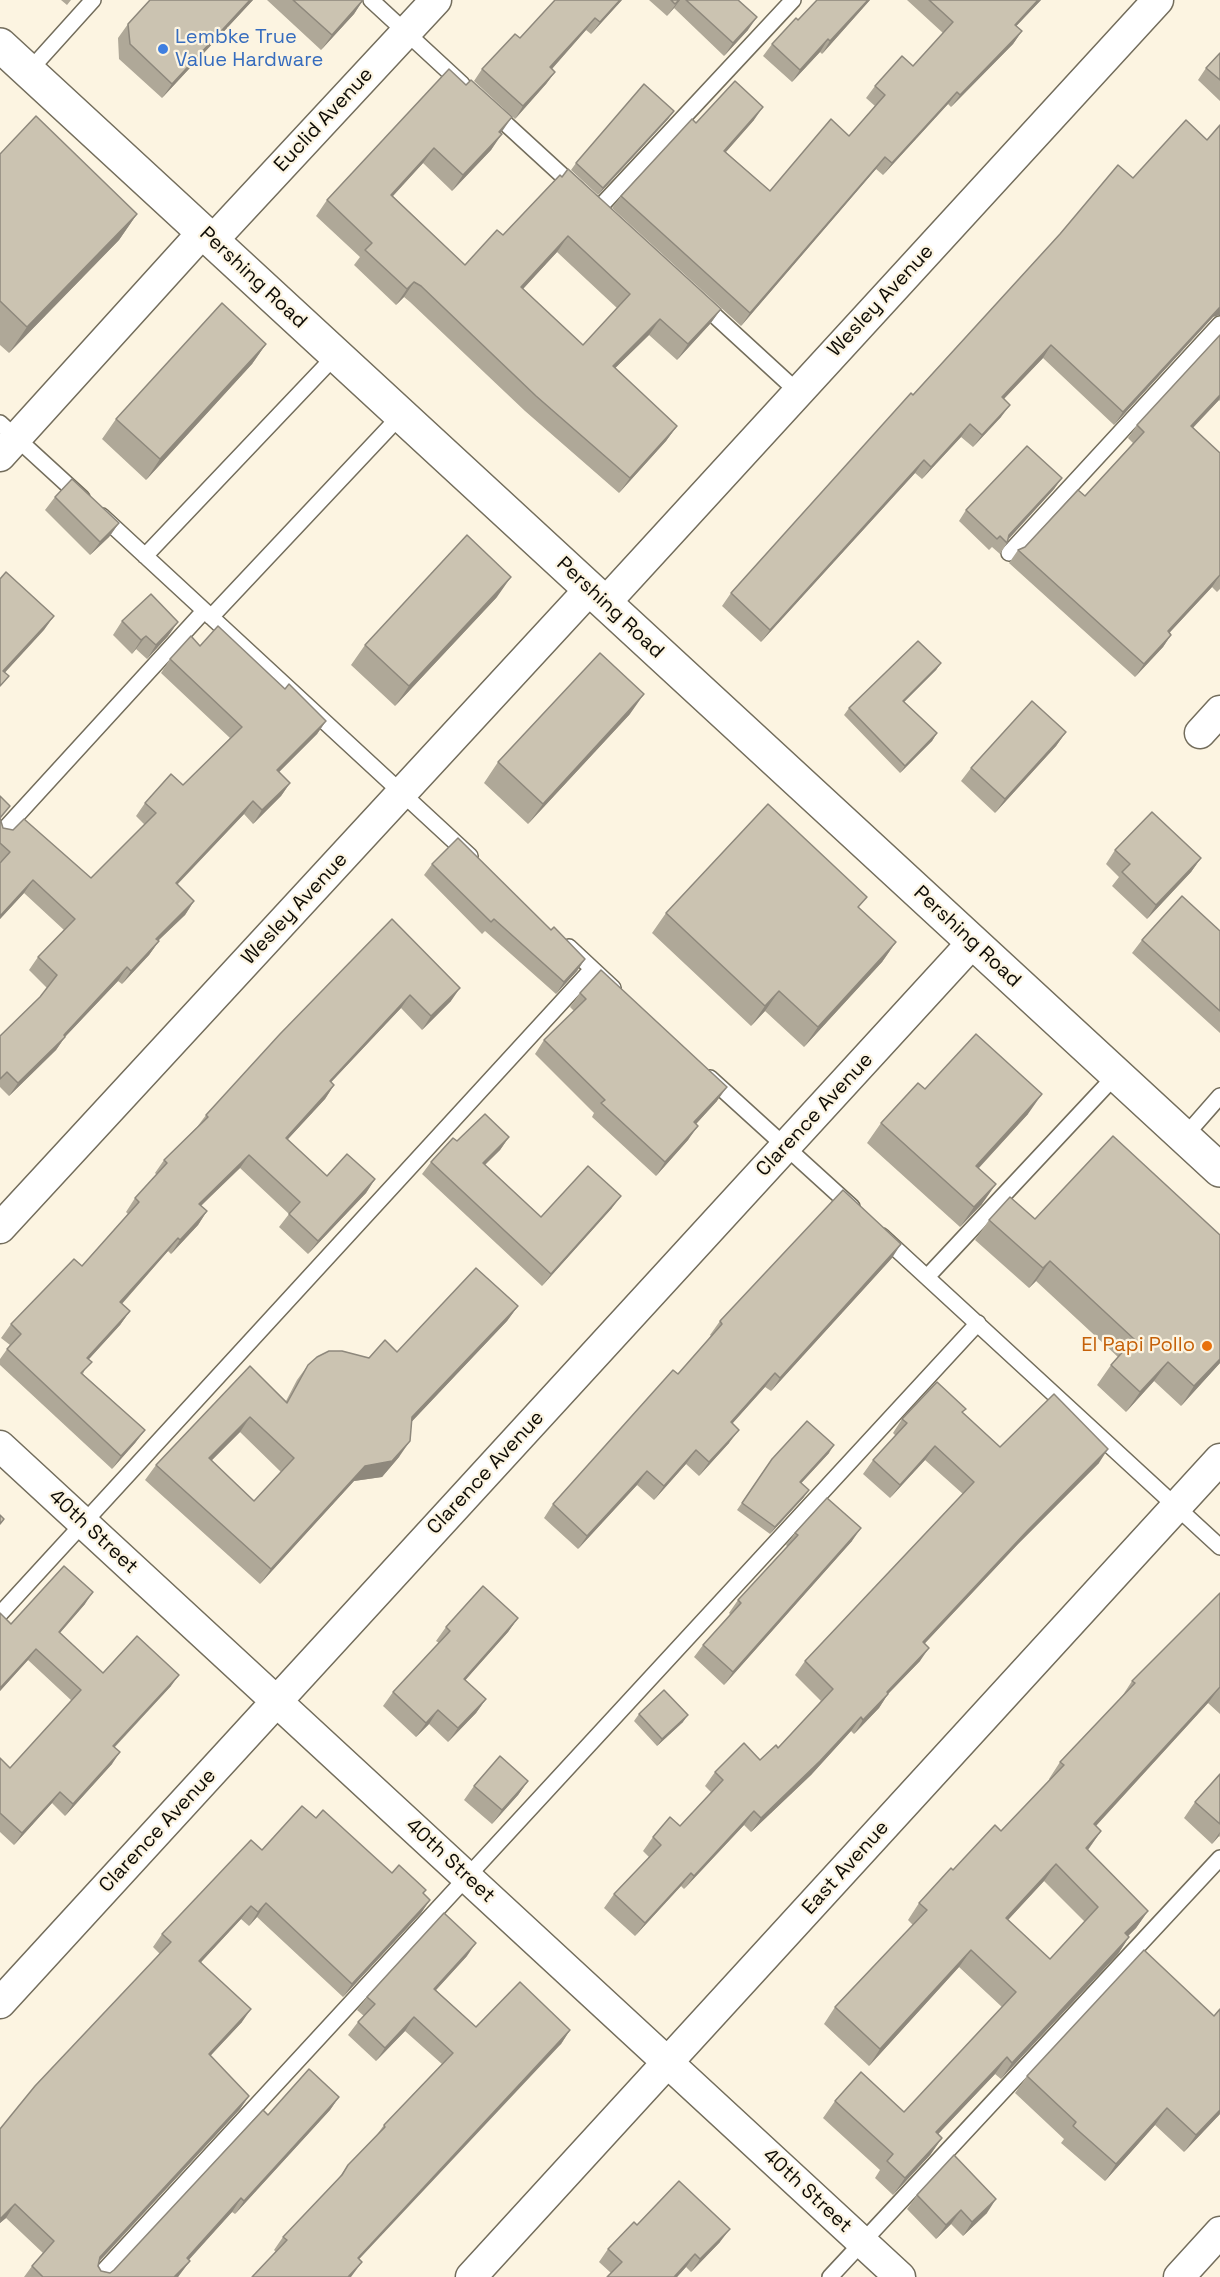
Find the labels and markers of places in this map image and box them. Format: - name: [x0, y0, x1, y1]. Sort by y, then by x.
- place label: Lembke True Value Hardware: [175, 26, 323, 73]
- marker: Lembke True Value Hardware: [156, 42, 170, 56]
- place label: El Papi Pollo: [1081, 1334, 1195, 1358]
- marker: El Papi Pollo: [1200, 1339, 1214, 1353]

